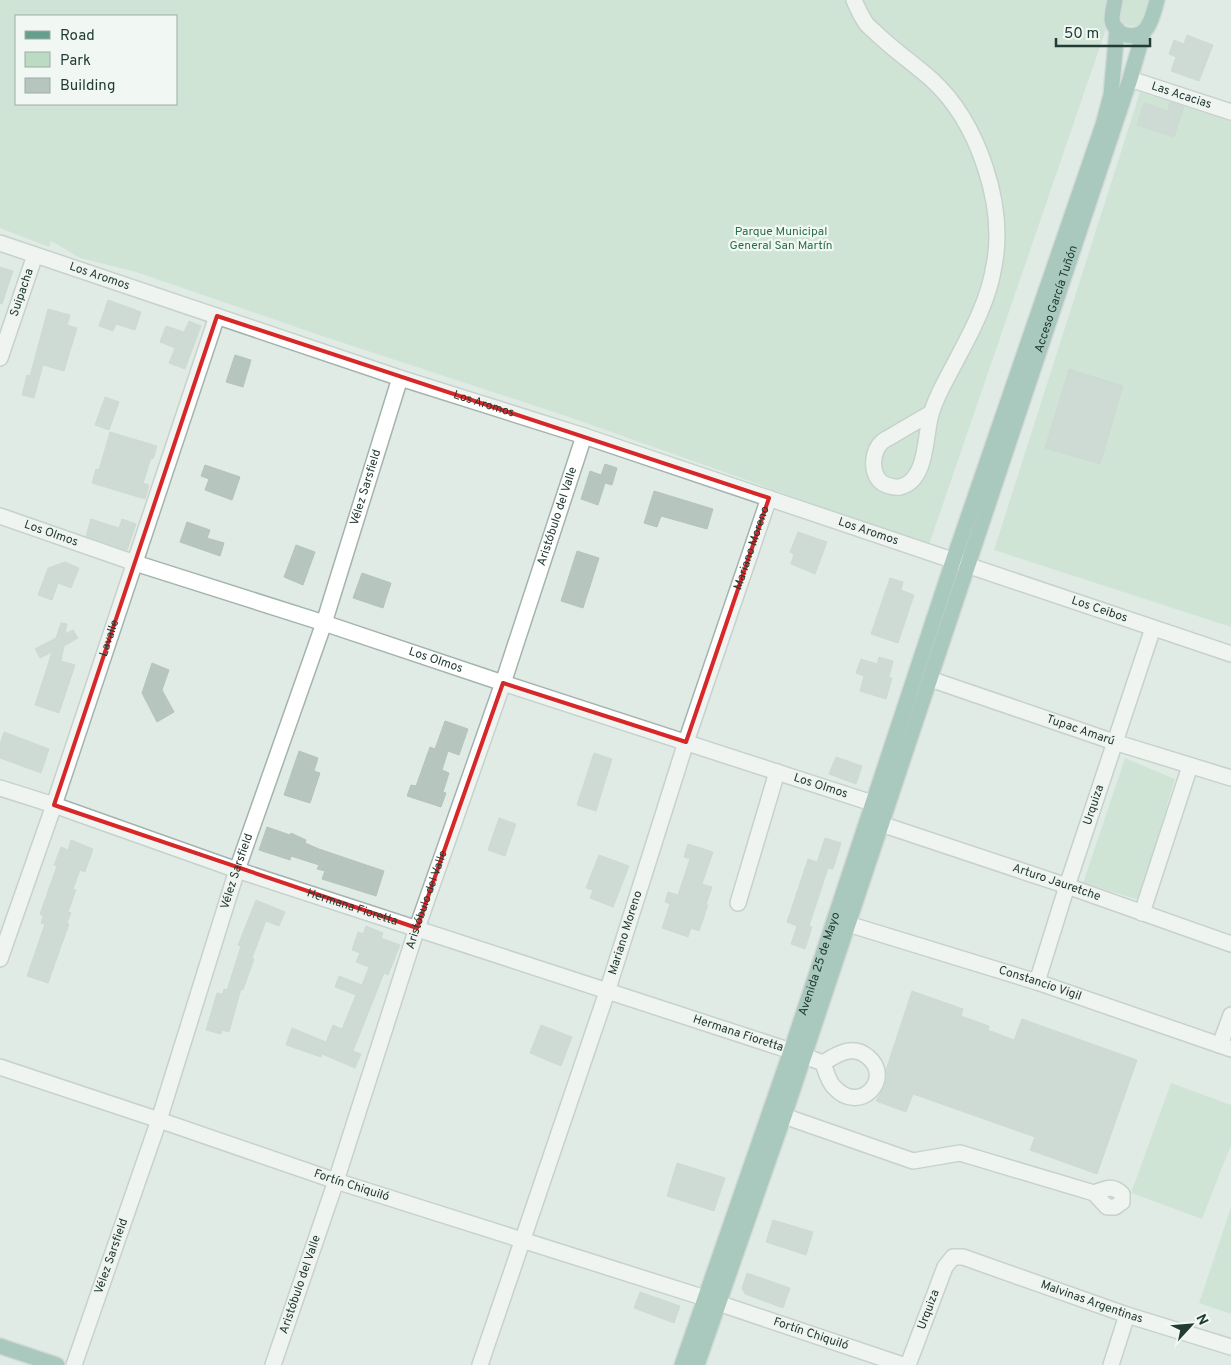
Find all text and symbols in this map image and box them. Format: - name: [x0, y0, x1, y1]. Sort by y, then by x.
- legend: [15, 15, 178, 105]
- scale bar: [1056, 15, 1150, 47]
- text: 50 m: [1064, 25, 1099, 44]
- text: Road: [60, 27, 95, 46]
- text: Park: [60, 52, 91, 71]
- text: Building: [60, 77, 115, 96]
- street label: Las Acacias: [1149, 78, 1214, 113]
- park label: Parque Municipal General San Martín: [729, 224, 833, 254]
- street label: Acceso García Tuñón: [1031, 243, 1082, 355]
- street label: Los Aromos: [67, 259, 132, 294]
- street label: Suipacha: [7, 267, 38, 319]
- street label: Los Aromos: [451, 387, 516, 422]
- street label: Vélez Sarsfield: [347, 447, 385, 527]
- street label: Aristóbulo del Valle: [534, 465, 581, 568]
- street label: Mariano Moreno: [730, 504, 774, 592]
- street label: Los Aromos: [836, 514, 901, 549]
- street label: Los Olmos: [22, 517, 80, 551]
- street label: Los Ceibos: [1069, 593, 1130, 627]
- street label: Lavalle: [96, 618, 123, 659]
- street label: Los Olmos: [406, 644, 465, 677]
- street label: Tupac Amarú: [1044, 711, 1117, 750]
- street label: Los Olmos: [791, 770, 850, 803]
- street label: Urquiza: [1080, 783, 1108, 827]
- street label: Vélez Sarsfield: [217, 831, 257, 911]
- street label: Aristóbulo del Valle: [403, 848, 452, 951]
- street label: Arturo Jauretche: [1010, 860, 1103, 905]
- street label: Hermana Fioretta: [305, 885, 400, 930]
- street label: Mariano Moreno: [605, 889, 647, 977]
- street label: Avenida 25 de Mayo: [795, 910, 844, 1018]
- street label: Constancio Vigil: [996, 963, 1084, 1005]
- street label: Hermana Fioretta: [691, 1011, 786, 1056]
- street label: Fortín Chiquiló: [312, 1166, 392, 1205]
- street label: Vélez Sarsfield: [91, 1217, 132, 1296]
- street label: Aristóbulo del Valle: [276, 1233, 325, 1336]
- street label: Malvinas Argentinas: [1038, 1277, 1145, 1327]
- street label: Urquiza: [914, 1288, 944, 1332]
- north arrow: [1166, 1300, 1216, 1350]
- text: N: [1191, 1312, 1211, 1328]
- street label: Fortín Chiquiló: [771, 1314, 851, 1354]

